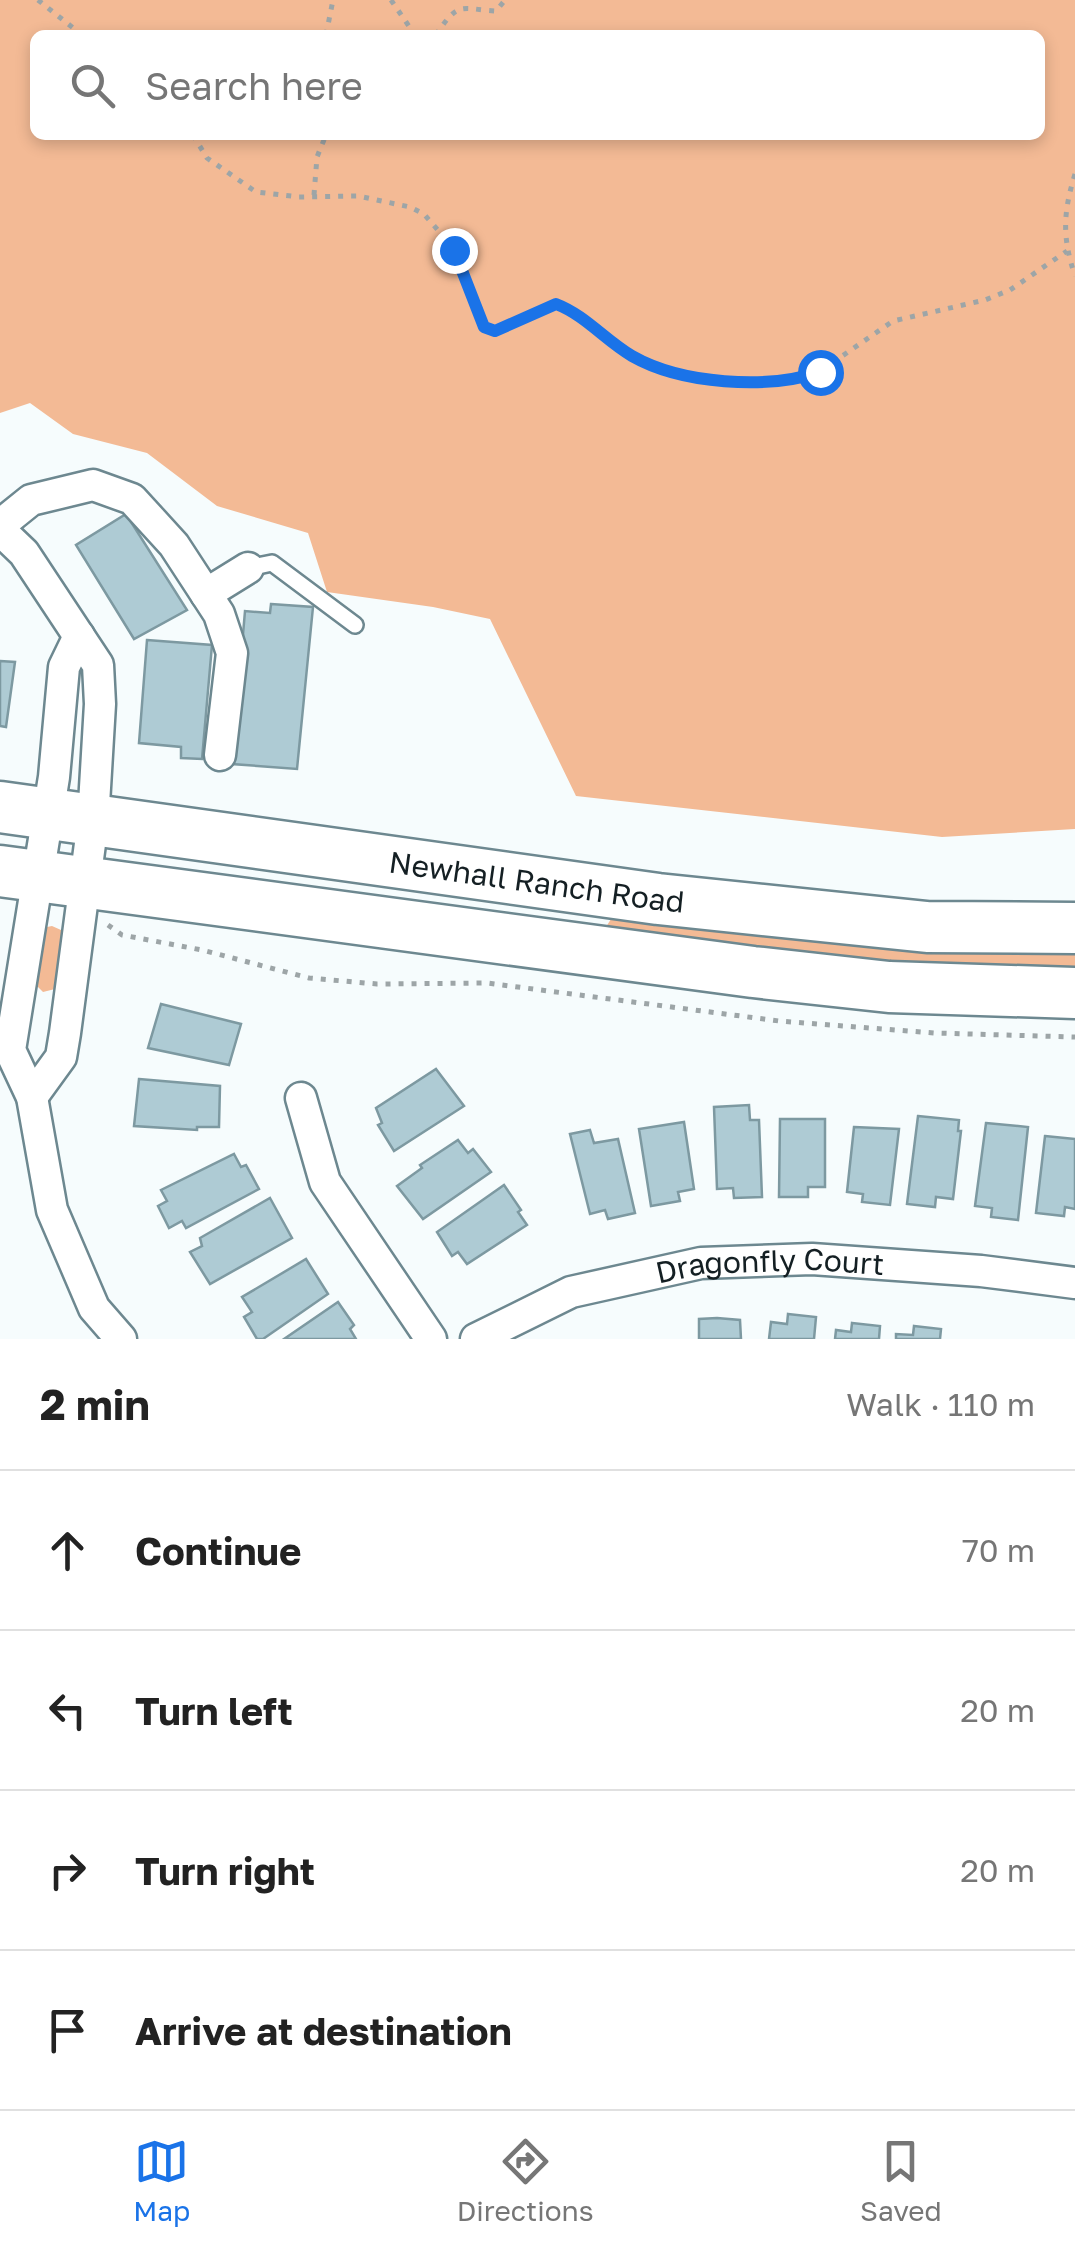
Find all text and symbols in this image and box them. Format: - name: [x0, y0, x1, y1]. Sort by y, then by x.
- search box: [30, 30, 1045, 140]
- icon: search: [65, 58, 120, 113]
- text: Search here: [145, 63, 363, 108]
- route end: [432, 228, 478, 274]
- route start: [798, 350, 844, 396]
- street label: Newhall Ranch Road: [387, 844, 686, 920]
- street label: Dragonfly Court: [652, 1240, 886, 1291]
- text: 2 min: [40, 1379, 150, 1429]
- text: Walk · 110 m: [846, 1385, 1035, 1423]
- icon: ahead: [40, 1523, 95, 1578]
- text: Continue: [135, 1528, 301, 1573]
- text: 70 m: [962, 1531, 1035, 1569]
- icon: left: [40, 1683, 95, 1738]
- text: Turn left: [135, 1688, 293, 1733]
- text: 20 m: [960, 1691, 1035, 1729]
- icon: right: [40, 1843, 95, 1898]
- text: Turn right: [135, 1848, 315, 1893]
- text: 20 m: [960, 1851, 1035, 1889]
- icon: arrive: [40, 2003, 95, 2058]
- text: Arrive at destination: [135, 2008, 512, 2053]
- tab: Map: [133, 2134, 190, 2227]
- tab: Directions: [457, 2134, 594, 2227]
- tab: Saved: [860, 2134, 942, 2227]

